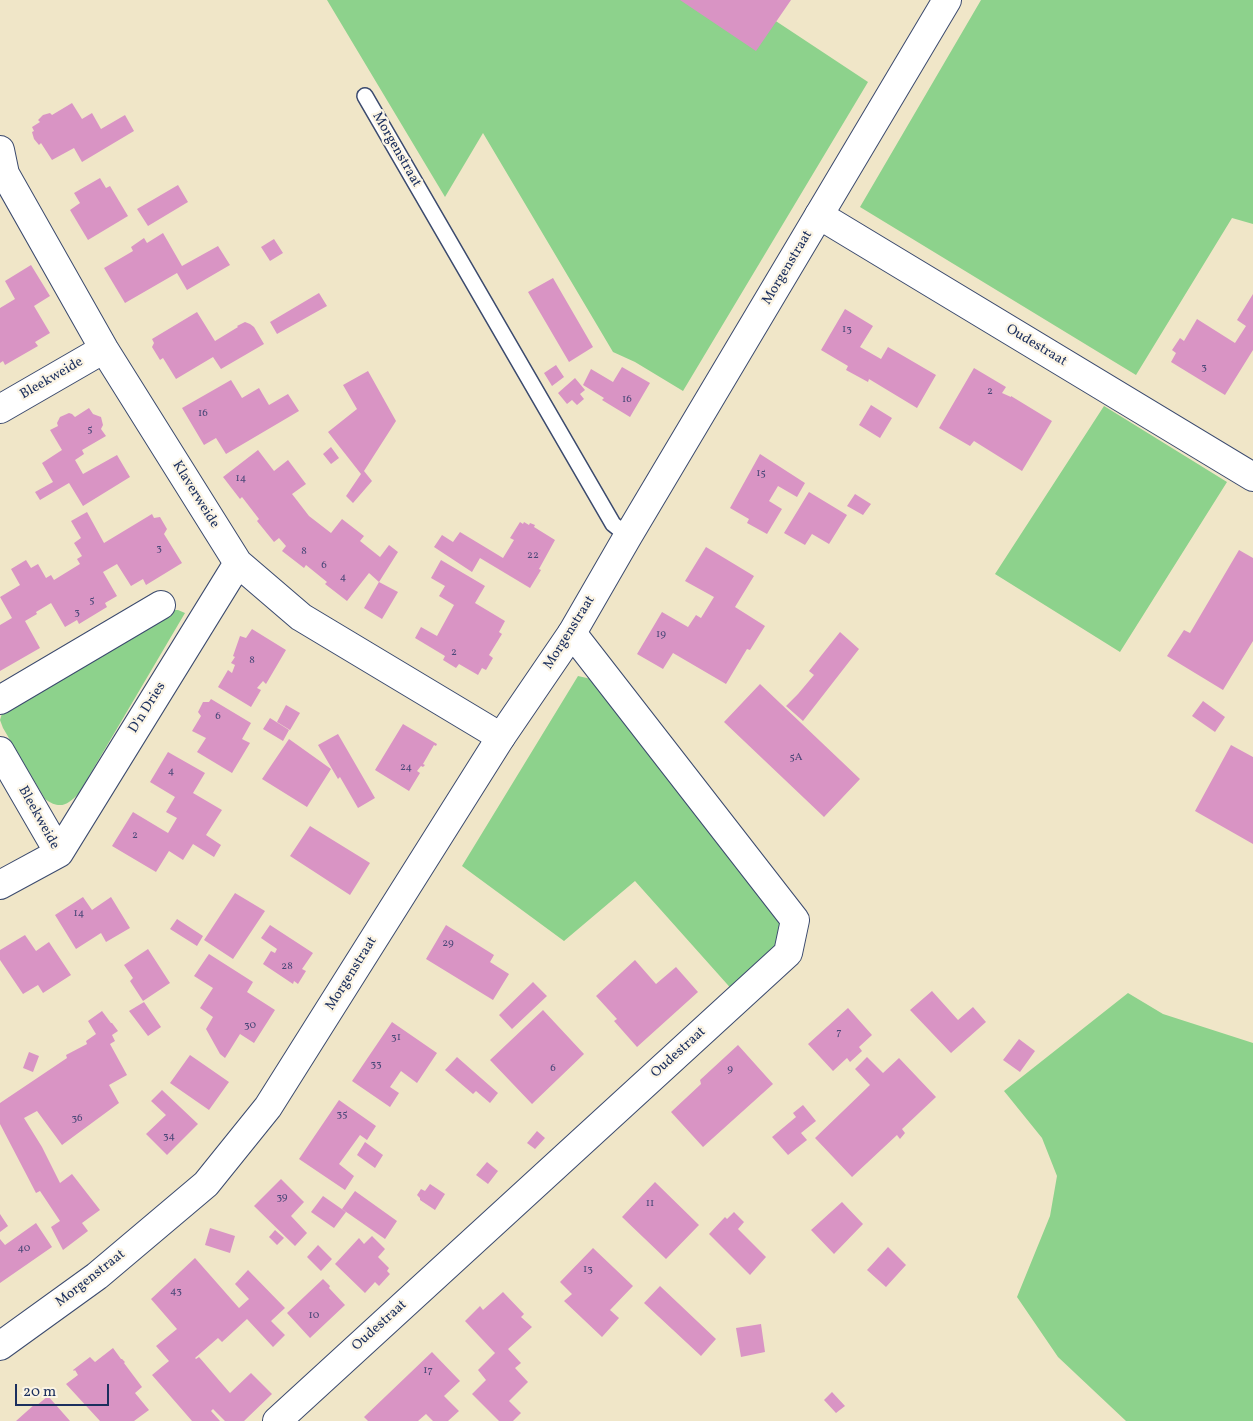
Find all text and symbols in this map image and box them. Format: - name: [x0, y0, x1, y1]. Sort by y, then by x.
- street label: Morgenstraat: [368, 110, 424, 190]
- street label: Morgenstraat: [759, 228, 817, 308]
- street label: Oudestraat: [1002, 321, 1070, 371]
- house number: 13: [842, 323, 852, 337]
- street label: Bleekweide: [18, 354, 86, 404]
- house number: 3: [1201, 361, 1207, 375]
- house number: 2: [987, 385, 993, 399]
- house number: 16: [622, 393, 632, 407]
- house number: 16: [198, 407, 208, 421]
- house number: 5: [87, 423, 93, 437]
- street label: Klaverweide: [168, 458, 222, 532]
- house number: 15: [756, 467, 766, 481]
- house number: 14: [236, 472, 246, 486]
- house number: 3: [156, 542, 162, 556]
- house number: 8: [301, 545, 307, 559]
- house number: 22: [527, 549, 539, 563]
- house number: 6: [321, 559, 327, 573]
- house number: 4: [340, 571, 346, 585]
- street label: Morgenstraat: [541, 593, 599, 673]
- house number: 5: [89, 594, 95, 608]
- house number: 3: [74, 606, 80, 620]
- house number: 19: [656, 628, 666, 642]
- house number: 2: [451, 646, 457, 660]
- house number: 8: [249, 654, 255, 668]
- street label: D'n Dries: [126, 679, 170, 737]
- house number: 6: [215, 710, 221, 724]
- house number: 5A: [789, 751, 803, 765]
- house number: 24: [400, 761, 412, 775]
- house number: 4: [168, 765, 174, 779]
- street label: Bleekweide: [14, 783, 62, 853]
- house number: 2: [132, 829, 138, 843]
- house number: 14: [74, 907, 84, 921]
- street label: Morgenstraat: [323, 934, 381, 1014]
- house number: 29: [442, 937, 454, 951]
- house number: 28: [281, 960, 293, 974]
- house number: 30: [244, 1019, 256, 1033]
- street label: Oudestraat: [648, 1024, 710, 1082]
- house number: 7: [836, 1026, 842, 1040]
- house number: 31: [391, 1031, 401, 1045]
- house number: 33: [370, 1058, 382, 1072]
- house number: 6: [550, 1062, 556, 1076]
- house number: 9: [727, 1063, 733, 1077]
- house number: 35: [337, 1108, 347, 1122]
- house number: 36: [71, 1112, 83, 1126]
- house number: 34: [163, 1130, 175, 1144]
- house number: 39: [276, 1191, 288, 1205]
- house number: 11: [646, 1197, 654, 1211]
- house number: 40: [18, 1242, 30, 1256]
- street label: Morgenstraat: [53, 1247, 129, 1311]
- house number: 13: [583, 1263, 593, 1277]
- house number: 43: [170, 1285, 182, 1299]
- street label: Oudestraat: [349, 1297, 411, 1355]
- house number: 10: [309, 1309, 319, 1323]
- house number: 17: [423, 1364, 433, 1378]
- scale bar: [18, 1374, 111, 1406]
- text: 20 m: [23, 1382, 56, 1403]

